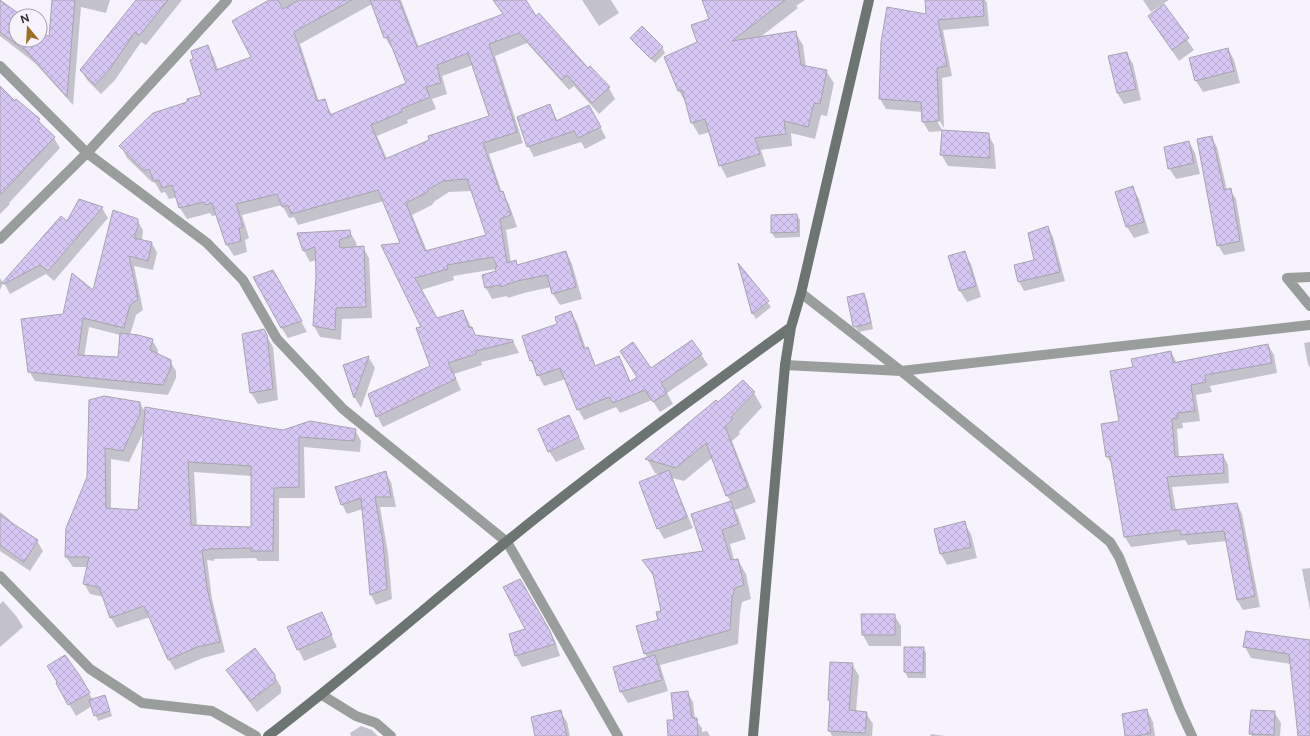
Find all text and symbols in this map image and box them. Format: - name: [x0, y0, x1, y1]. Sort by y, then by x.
- north arrow: [8, 8, 48, 48]
- text: N: [19, 11, 31, 26]

